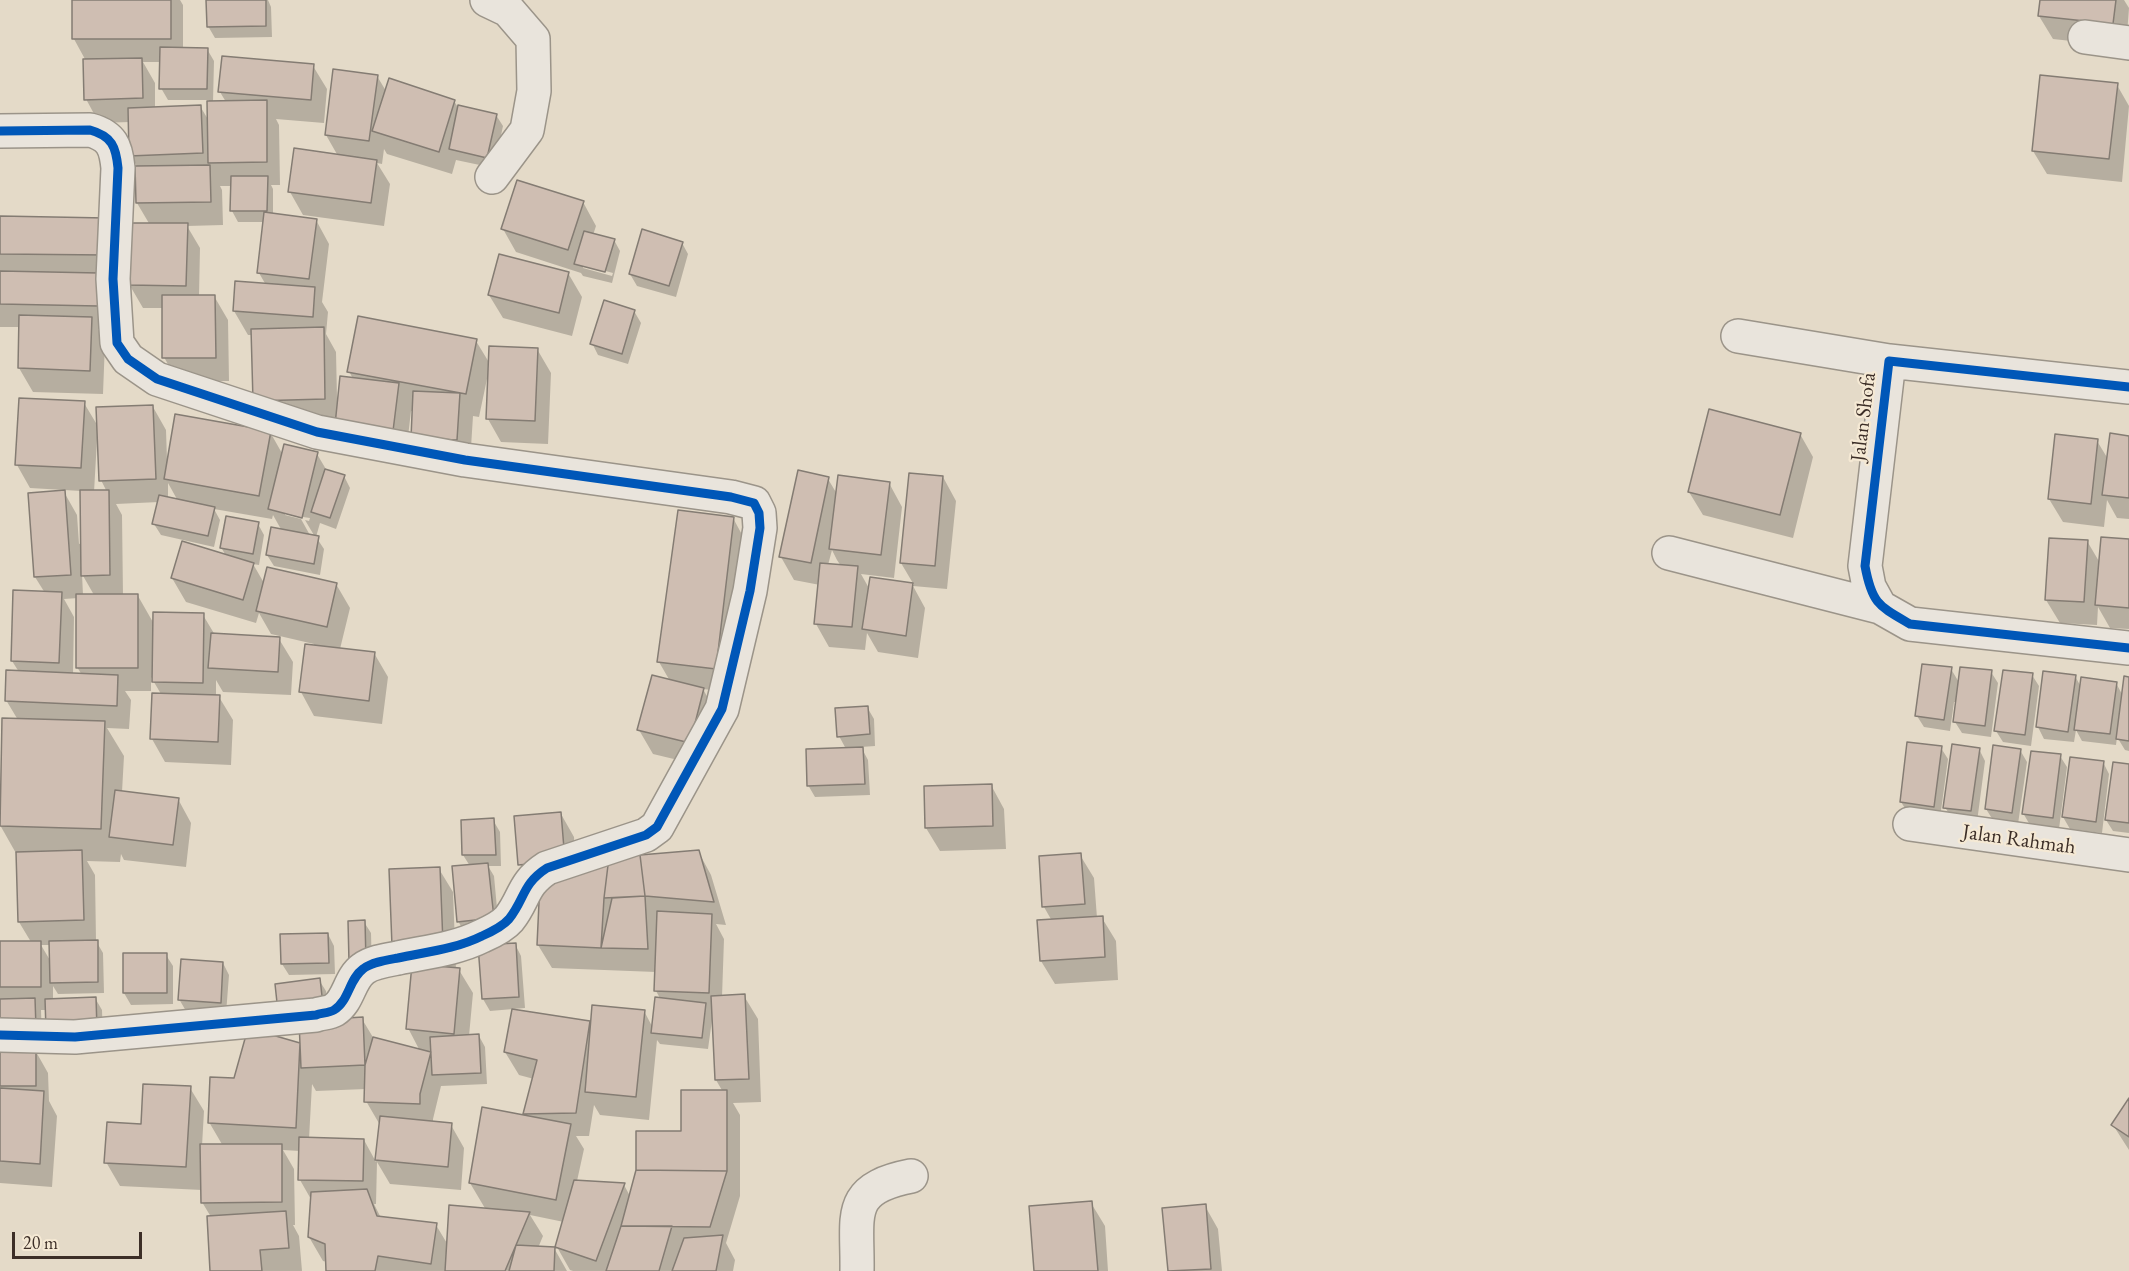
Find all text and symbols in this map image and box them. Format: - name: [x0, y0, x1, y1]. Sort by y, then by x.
- street label: Jalan Shofa: [1846, 371, 1882, 463]
- street label: Jalan Rahmah: [1961, 820, 2077, 860]
- scale bar: [15, 1220, 146, 1258]
- text: 20 m: [23, 1231, 58, 1254]

